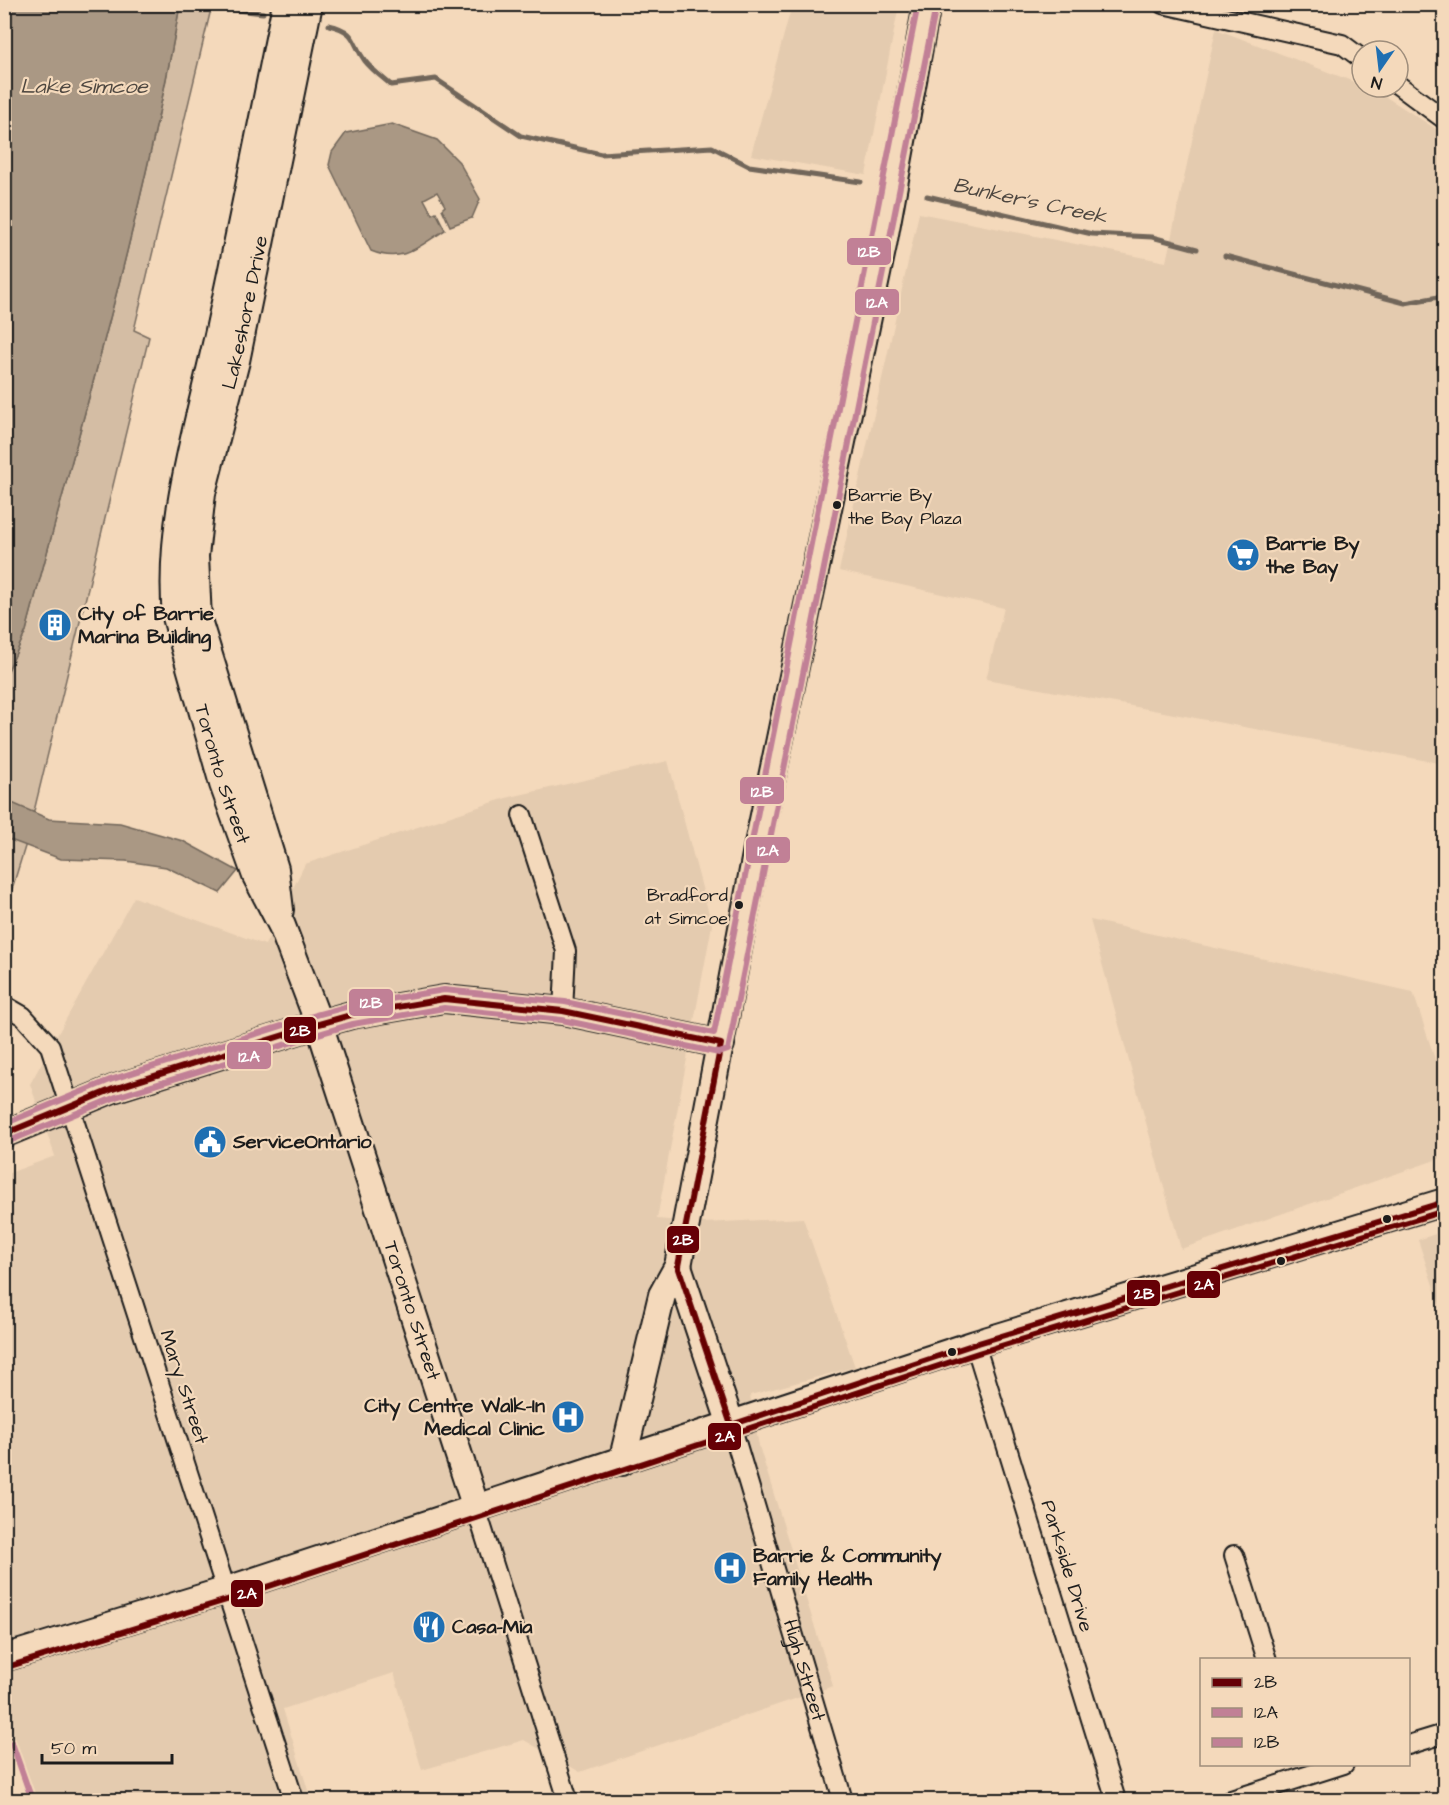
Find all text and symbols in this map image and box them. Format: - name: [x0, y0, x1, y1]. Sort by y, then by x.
- north arrow: [1350, 39, 1410, 99]
- text: N: [1369, 71, 1384, 94]
- water label: Lake Simcoe: [20, 72, 149, 101]
- water label: Bunker's Creek: [951, 171, 1111, 232]
- street label: Lakeshore Drive: [215, 233, 275, 393]
- line badge: 12B: [846, 237, 892, 266]
- text: 12B: [858, 241, 881, 263]
- line badge: 12A: [854, 288, 900, 316]
- text: 12A: [866, 292, 888, 314]
- place label: Barrie By the Bay Plaza: [848, 483, 962, 532]
- marker: Barrie By the Bay Plaza: [831, 499, 843, 511]
- place label: Barrie By the Bay: [1265, 530, 1360, 582]
- supermarket icon: Barrie By the Bay: [1225, 537, 1261, 573]
- place label: City of Barrie Marina Building: [78, 600, 214, 652]
- building icon: City of Barrie Marina Building: [37, 607, 73, 643]
- street label: Toronto Street: [187, 701, 257, 848]
- line badge: 12B: [739, 776, 785, 805]
- text: 12B: [751, 781, 774, 803]
- line badge: 12A: [745, 836, 791, 864]
- text: 12A: [757, 840, 779, 862]
- place label: Bradford at Simcoe: [645, 883, 728, 931]
- marker: Bradford at Simcoe: [733, 899, 745, 911]
- line badge: 12B: [348, 988, 394, 1017]
- text: 12B: [360, 992, 383, 1014]
- line badge: 2B: [283, 1016, 317, 1044]
- text: 2B: [289, 1020, 311, 1042]
- line badge: 12A: [226, 1041, 272, 1070]
- text: 12A: [238, 1046, 260, 1068]
- public building icon: ServiceOntario: [192, 1124, 228, 1160]
- place label: ServiceOntario: [232, 1128, 372, 1156]
- unlabelled marker: [1381, 1213, 1393, 1225]
- line badge: 2B: [666, 1225, 700, 1254]
- text: 2B: [672, 1229, 694, 1251]
- street label: Toronto Street: [376, 1237, 448, 1384]
- unlabelled marker: [1275, 1255, 1287, 1267]
- line badge: 2A: [1186, 1270, 1221, 1299]
- text: 2A: [1193, 1274, 1214, 1296]
- line badge: 2B: [1126, 1279, 1161, 1307]
- text: 2B: [1133, 1283, 1155, 1305]
- street label: Mary Street: [151, 1326, 216, 1448]
- unlabelled marker: [946, 1346, 958, 1358]
- place label: City Centre Walk-In Medical Clinic: [364, 1392, 545, 1443]
- hospital icon: City Centre Walk-In Medical Clinic: [550, 1399, 586, 1435]
- line badge: 2A: [707, 1422, 742, 1451]
- text: 2A: [714, 1426, 735, 1448]
- street label: Parkside Drive: [1034, 1497, 1100, 1636]
- place label: Barrie & Community Family Health: [753, 1542, 942, 1594]
- hospital icon: Barrie & Community Family Health: [712, 1550, 748, 1586]
- line badge: 2A: [230, 1579, 264, 1608]
- text: 2A: [236, 1583, 257, 1605]
- restaurant icon: Casa-Mia: [411, 1609, 447, 1645]
- place label: Casa-Mia: [452, 1613, 533, 1641]
- street label: High Street: [776, 1616, 833, 1725]
- legend: [1200, 1658, 1410, 1766]
- text: 2B: [1254, 1670, 1277, 1695]
- text: 12A: [1254, 1700, 1279, 1725]
- scale bar: [42, 1727, 172, 1765]
- text: 12B: [1254, 1730, 1280, 1755]
- text: 50 m: [51, 1736, 96, 1761]

